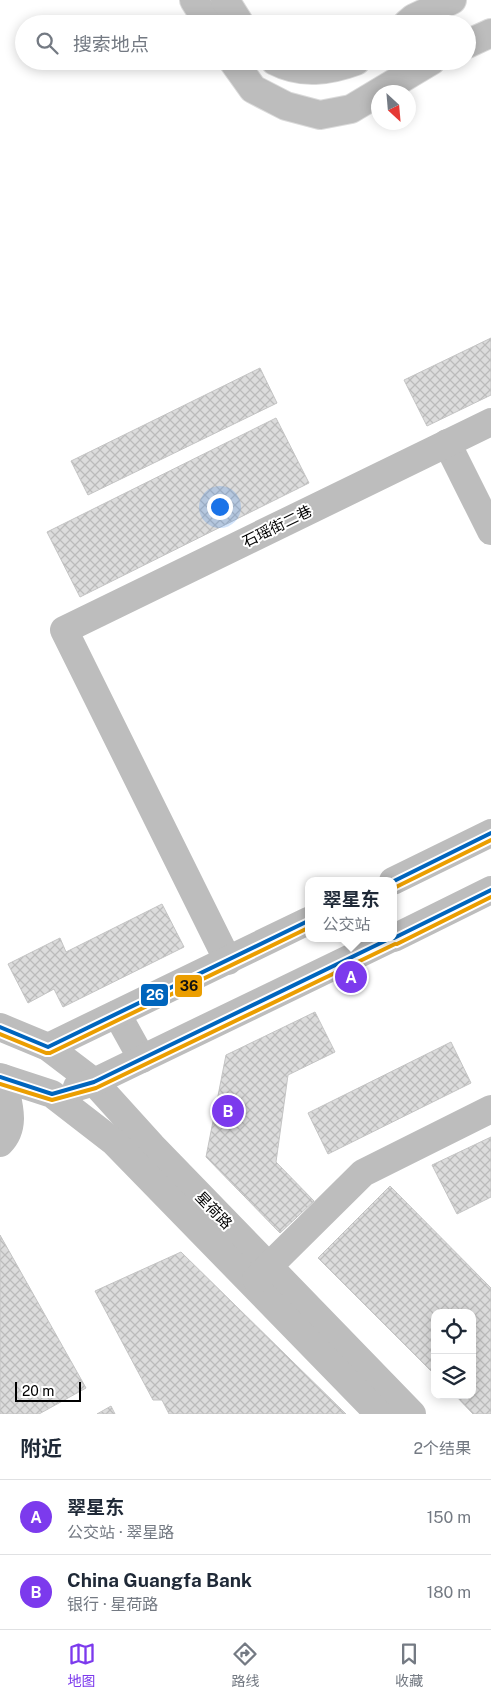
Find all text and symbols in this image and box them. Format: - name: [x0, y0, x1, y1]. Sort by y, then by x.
- search box: [15, 15, 476, 70]
- icon: search: [33, 29, 61, 57]
- text: 搜索地点: [73, 33, 149, 55]
- north arrow: [371, 85, 416, 130]
- your location: [207, 494, 233, 520]
- street label: 石瑶街二巷: [240, 502, 314, 550]
- popup: [305, 877, 397, 942]
- text: 翠星东: [322, 888, 380, 910]
- text: 公交站: [322, 915, 371, 934]
- pin: A: [335, 958, 367, 996]
- line badge: 36: [174, 974, 203, 998]
- text: 36: [180, 978, 198, 994]
- line badge: 26: [140, 983, 169, 1007]
- text: 26: [146, 987, 164, 1003]
- pin: B: [212, 1092, 244, 1130]
- street label: 星荷路: [192, 1188, 236, 1232]
- map controls: [431, 1309, 476, 1399]
- button: locate: [431, 1309, 476, 1354]
- button: layers: [431, 1354, 476, 1399]
- scale bar: [15, 1379, 81, 1402]
- text: 20 m: [22, 1383, 54, 1399]
- text: 附近: [20, 1436, 62, 1461]
- text: 2个结果: [413, 1439, 471, 1458]
- text: 翠星东: [67, 1496, 124, 1518]
- text: A: [30, 1508, 42, 1527]
- text: 150 m: [427, 1508, 471, 1527]
- text: 公交站 · 翠星路: [67, 1523, 174, 1542]
- text: China Guangfa Bank: [67, 1569, 252, 1591]
- text: B: [31, 1583, 41, 1602]
- text: 180 m: [427, 1583, 471, 1602]
- text: 银行 · 星荷路: [67, 1595, 158, 1614]
- tab: 地图: [68, 1640, 96, 1690]
- tab: 路线: [231, 1640, 259, 1690]
- tab: 收藏: [395, 1640, 423, 1690]

